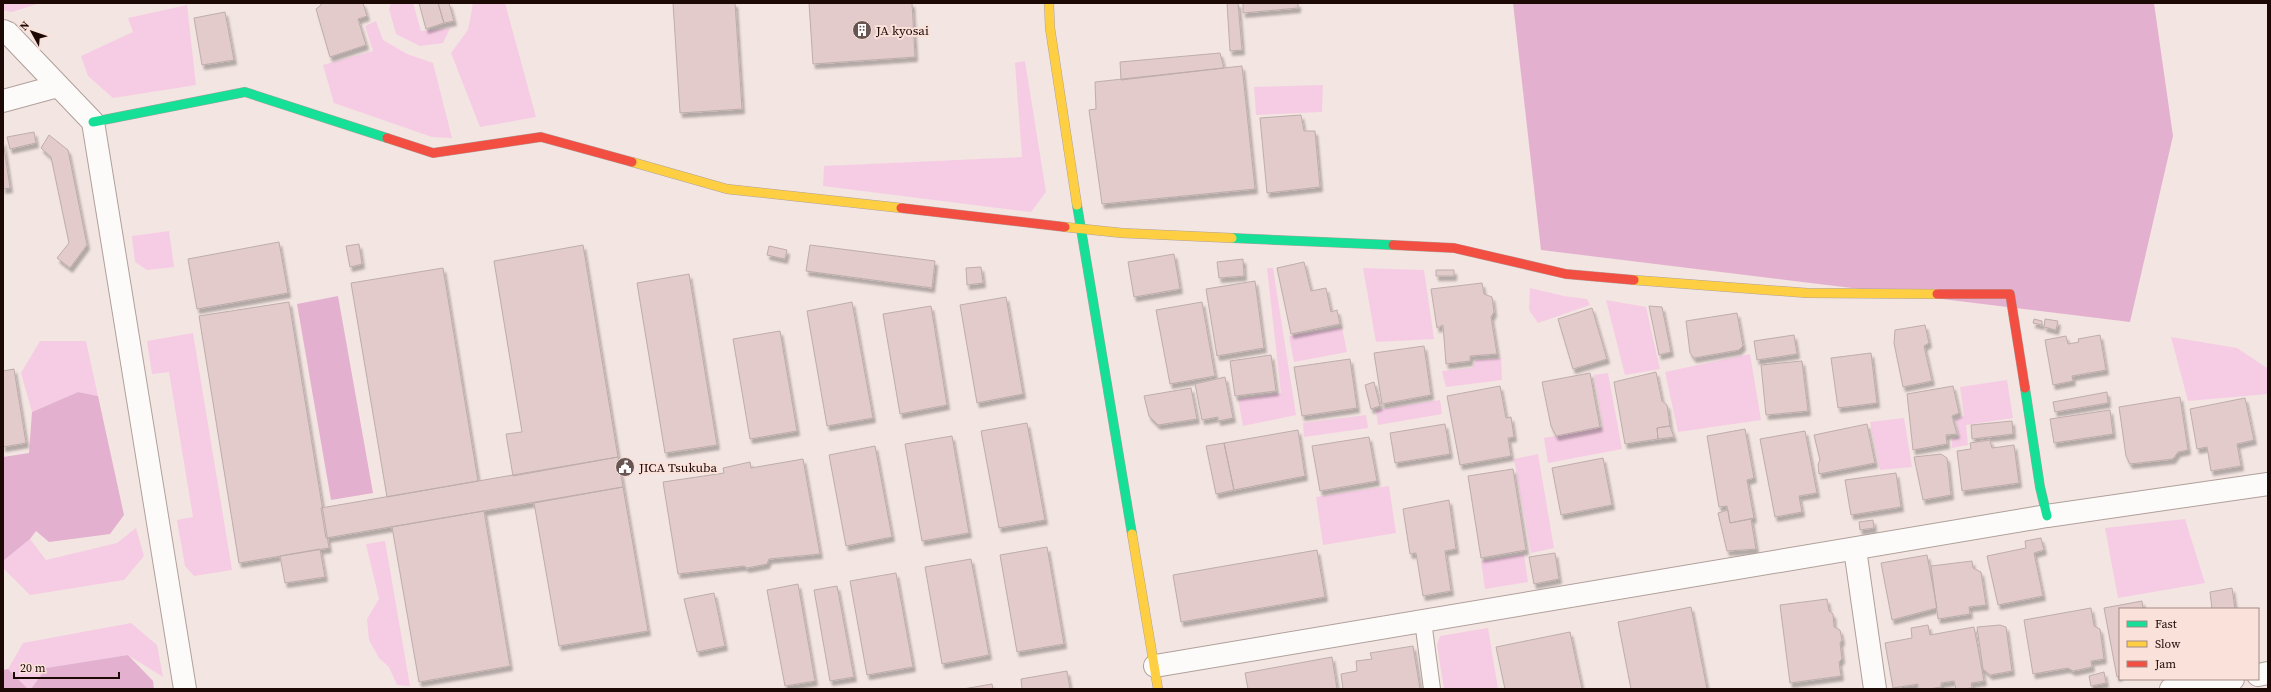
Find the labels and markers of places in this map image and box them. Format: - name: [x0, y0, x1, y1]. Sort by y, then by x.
- building icon: JA kyosai: [851, 19, 873, 41]
- place label: JA kyosai: [875, 22, 929, 39]
- public building icon: JICA Tsukuba: [614, 456, 636, 478]
- place label: JICA Tsukuba: [638, 459, 718, 476]

